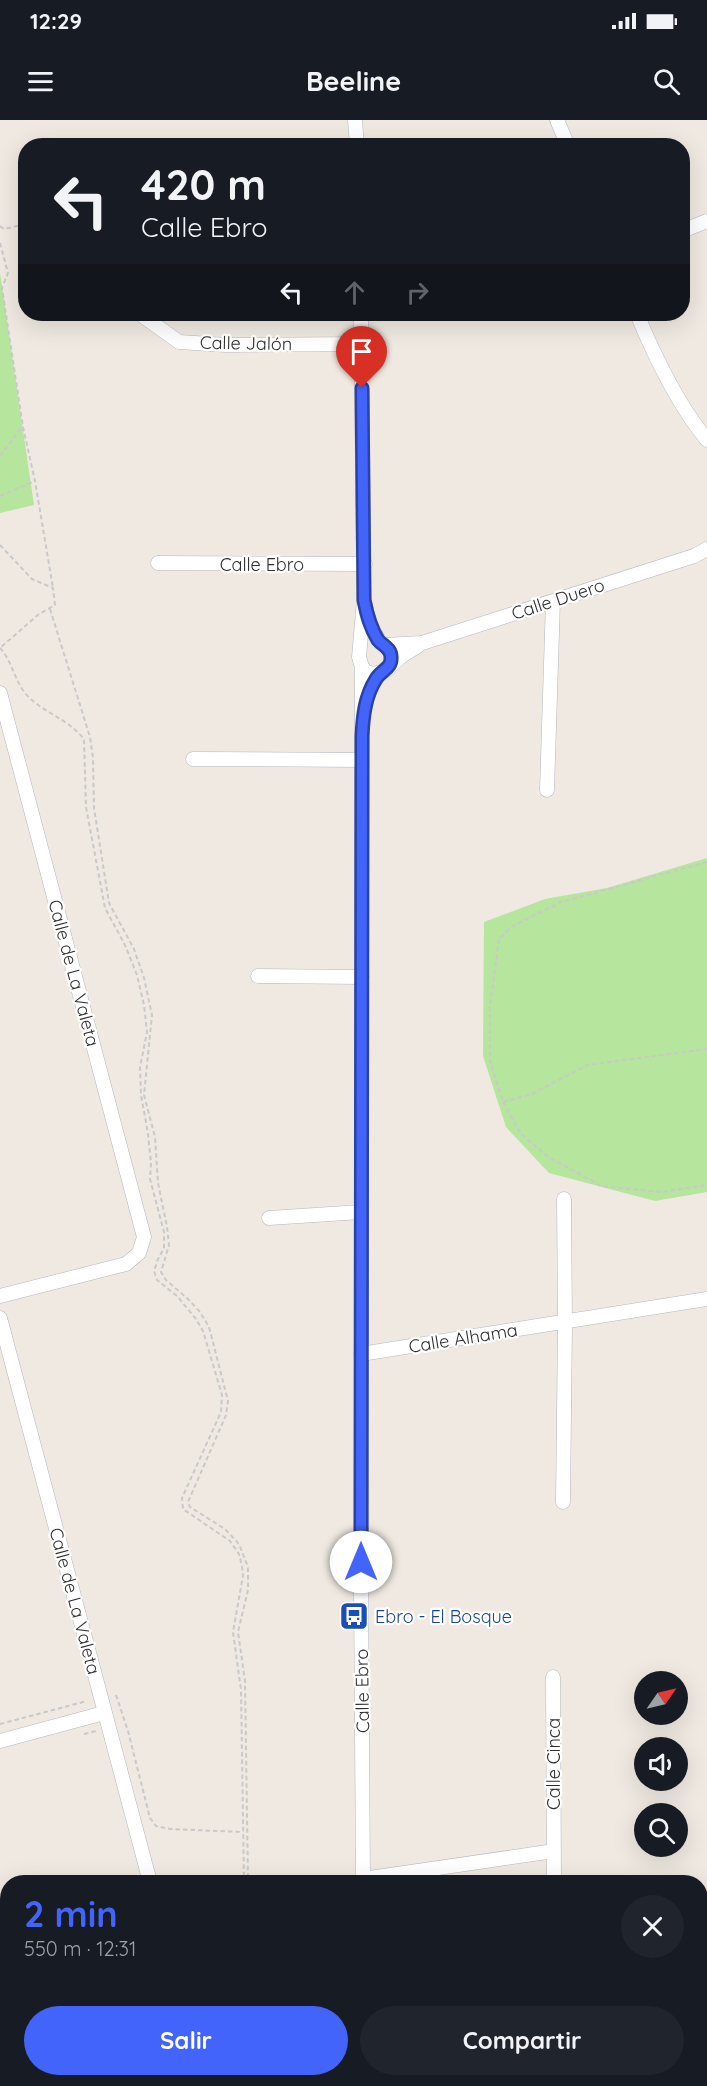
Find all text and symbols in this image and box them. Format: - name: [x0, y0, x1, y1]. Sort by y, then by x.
- text: 12:29: [30, 7, 82, 35]
- text: Beeline: [306, 64, 401, 98]
- icon: menu: [24, 65, 57, 98]
- icon: search: [650, 65, 683, 98]
- text: 420 m: [141, 158, 266, 211]
- icon: left: [42, 162, 120, 240]
- text: Calle Ebro: [141, 210, 268, 244]
- icon: left: [275, 276, 308, 309]
- icon: ahead: [338, 276, 371, 309]
- icon: right: [401, 276, 434, 309]
- pin: [336, 326, 387, 388]
- street label: Calle Jalón: [200, 331, 292, 355]
- icon: arrive: [345, 335, 378, 368]
- street label: Calle Ebro: [220, 553, 304, 576]
- street label: Calle Duero: [509, 573, 607, 625]
- street label: Calle de La Valeta: [43, 897, 105, 1049]
- street label: Calle Alhama: [407, 1318, 519, 1358]
- street label: Calle de La Valeta: [44, 1525, 106, 1677]
- position arrow: [329, 1530, 393, 1594]
- bus stop icon: Ebro - El Bosque: [338, 1600, 370, 1632]
- place label: Ebro - El Bosque: [375, 1605, 512, 1628]
- street label: Calle Ebro: [350, 1649, 374, 1733]
- north arrow: [634, 1671, 688, 1725]
- map controls: [634, 1671, 688, 1857]
- street label: Calle Cinca: [542, 1718, 565, 1810]
- button: sound: [634, 1737, 688, 1791]
- button: search: [634, 1803, 688, 1857]
- text: 2 min: [24, 1891, 118, 1936]
- button: close: [621, 1895, 684, 1958]
- text: 550 m · 12:31: [24, 1936, 136, 1961]
- button: Salir: [24, 2006, 348, 2075]
- button: Compartir: [360, 2006, 684, 2075]

